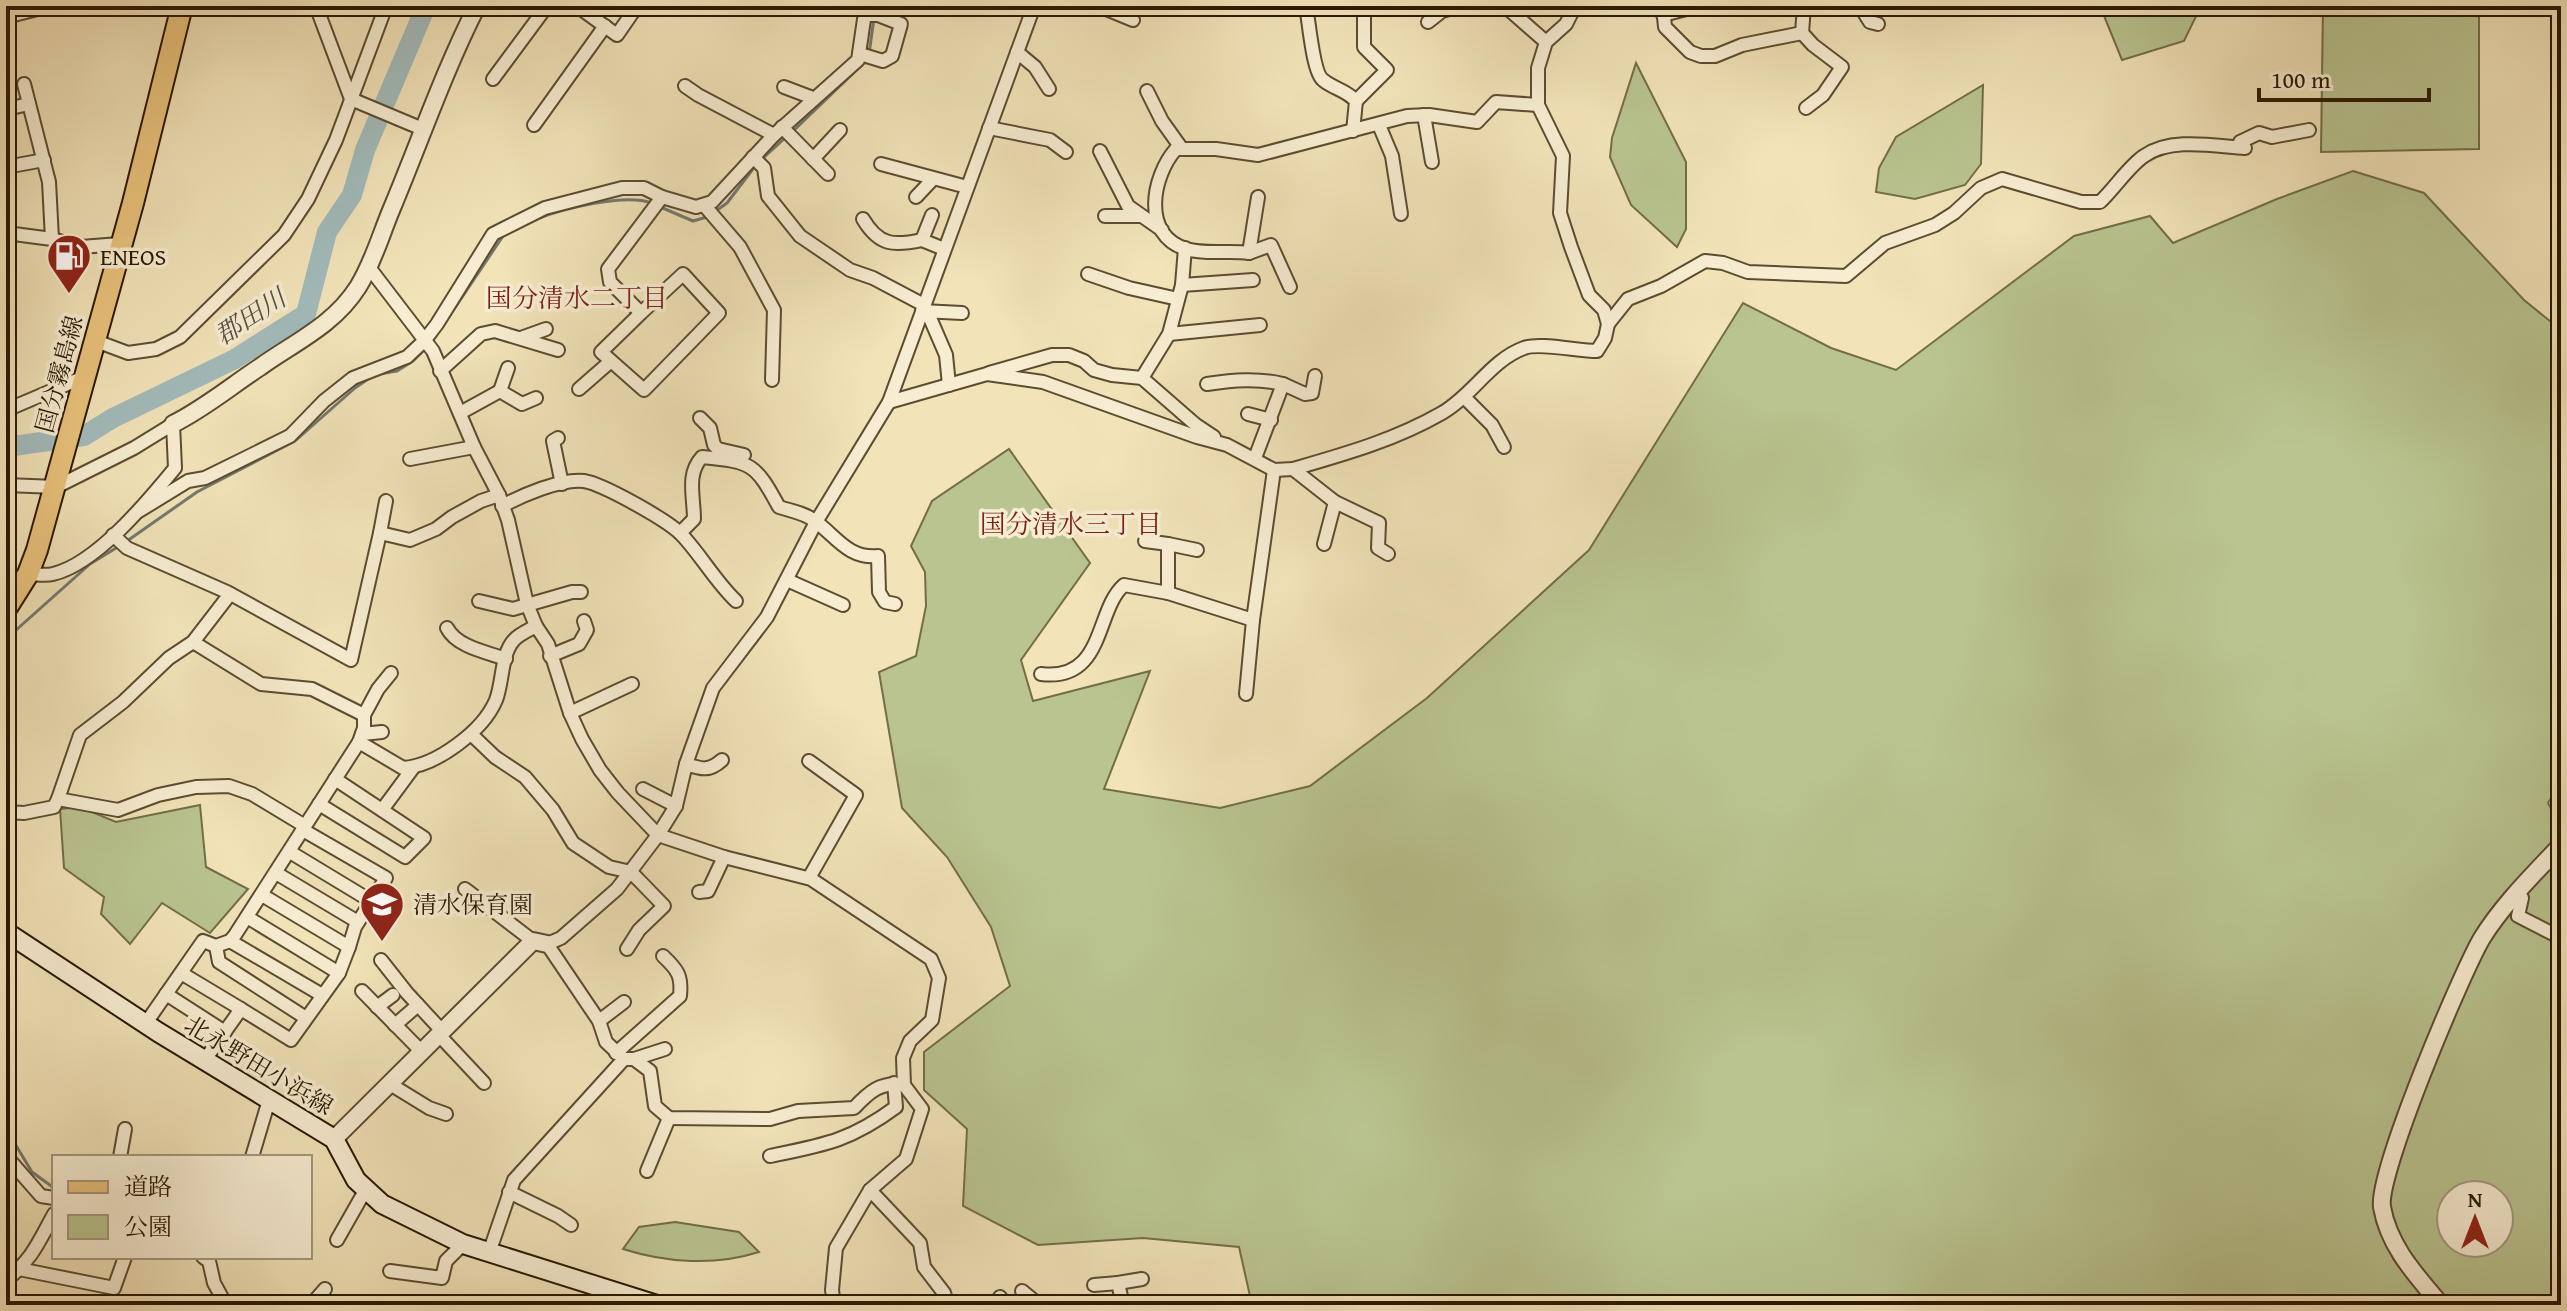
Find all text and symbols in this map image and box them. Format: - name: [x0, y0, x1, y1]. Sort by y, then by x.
- scale bar: [2259, 52, 2429, 102]
- text: 100 m: [2271, 62, 2331, 97]
- fuel station icon: ENEOS: [45, 232, 93, 295]
- place label: ENEOS: [100, 239, 166, 274]
- water label: 郡田川: [207, 277, 296, 354]
- district label: 国分清水二丁目: [486, 278, 668, 317]
- street label: 国分霧島線: [27, 312, 91, 436]
- district label: 国分清水三丁目: [980, 504, 1162, 543]
- school or university icon: 清水保育園: [358, 880, 406, 943]
- place label: 清水保育園: [413, 887, 533, 922]
- street label: 北永野田小浜線: [178, 1007, 340, 1123]
- legend: [52, 1155, 312, 1259]
- text: 道路: [124, 1169, 172, 1204]
- north arrow: [2435, 1179, 2515, 1259]
- text: N: [2468, 1183, 2483, 1215]
- text: 公園: [124, 1209, 172, 1244]

